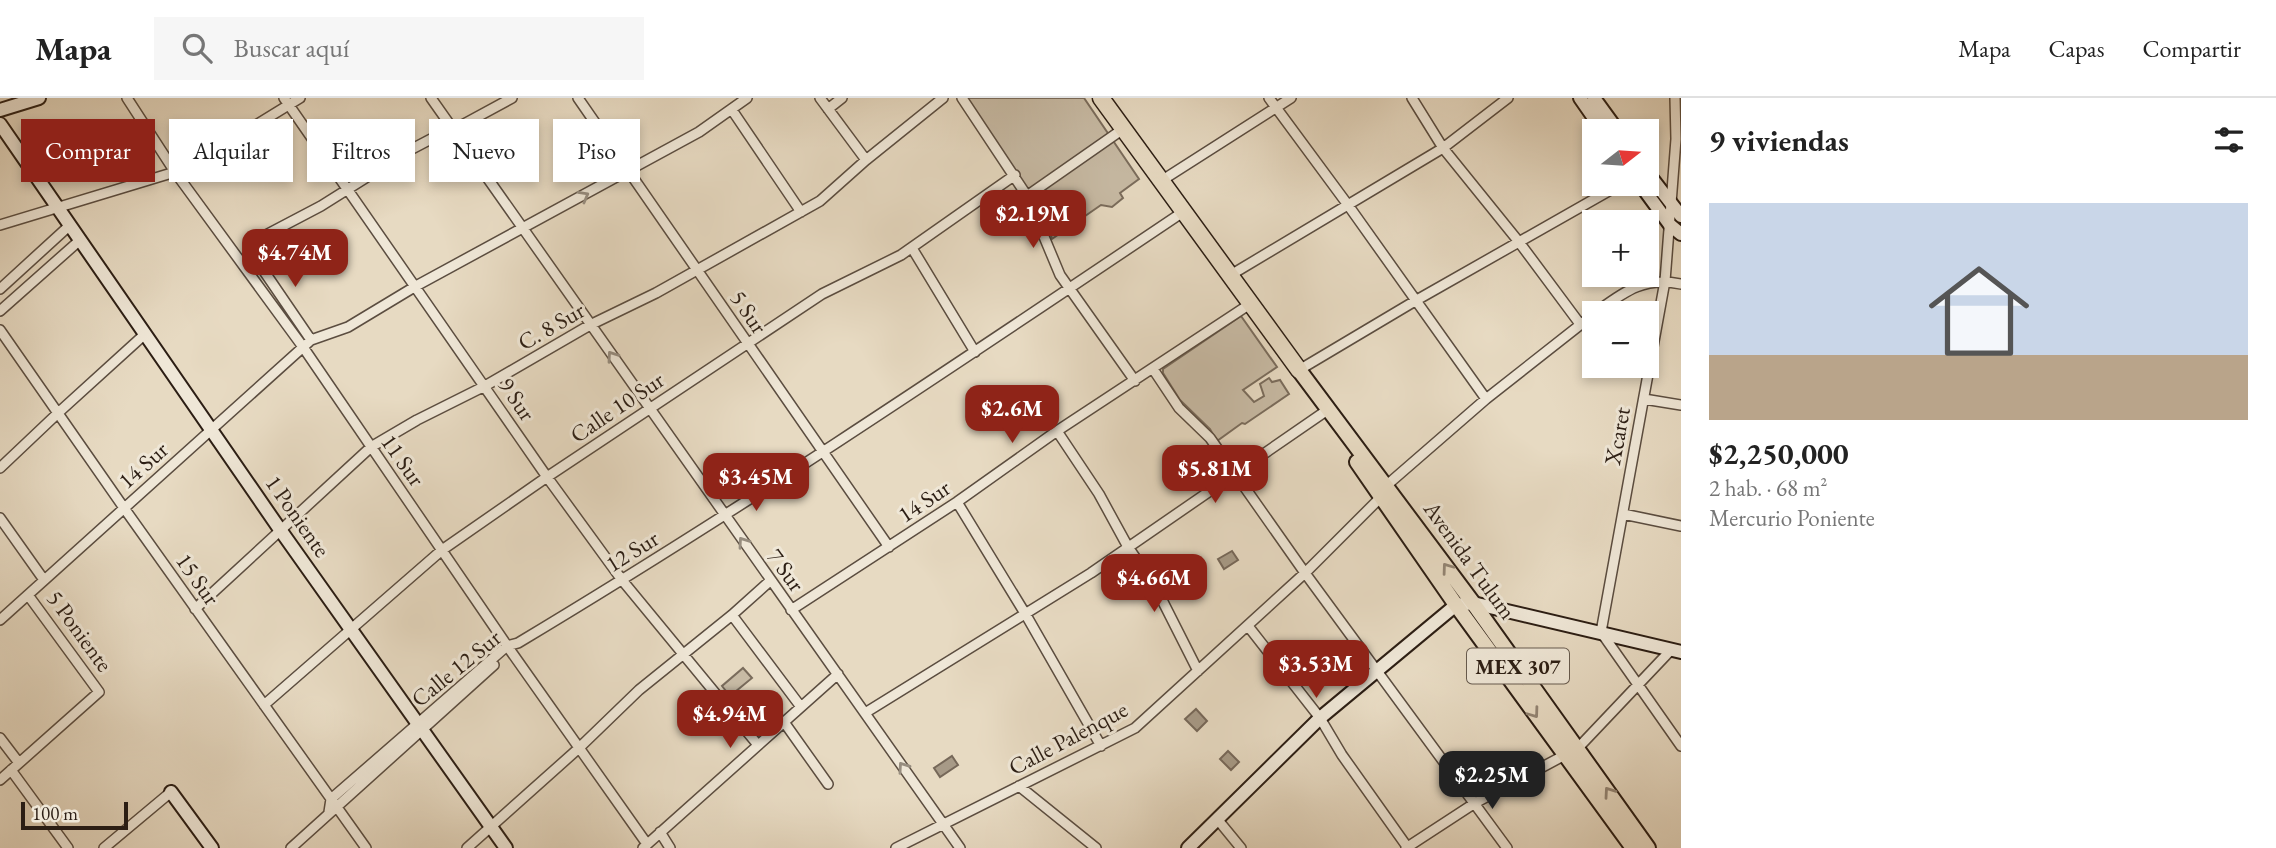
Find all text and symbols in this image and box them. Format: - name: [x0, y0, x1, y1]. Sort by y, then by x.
- search box: [154, 17, 644, 80]
- text: Mapa: [35, 27, 112, 70]
- icon: search: [178, 29, 216, 67]
- text: Buscar aquí: [234, 31, 349, 65]
- text: Mapa: [1958, 33, 2010, 64]
- text: Capas: [2048, 33, 2104, 64]
- text: Compartir: [2142, 33, 2241, 64]
- chip: Comprar: [21, 119, 155, 182]
- chip: Alquilar: [169, 119, 293, 182]
- chip: Filtros: [307, 119, 415, 182]
- chip: Nuevo: [429, 119, 539, 182]
- chip: Piso: [553, 119, 640, 182]
- north arrow: [1582, 119, 1659, 196]
- map controls: [1582, 119, 1659, 378]
- text: 9 viviendas: [1709, 121, 1849, 160]
- icon: filters: [2210, 121, 2248, 159]
- pin: $2.19M: [976, 190, 1090, 250]
- one-way arrow: [577, 191, 589, 204]
- text: $2.19M: [996, 198, 1070, 228]
- button: +: [1582, 210, 1659, 287]
- pin: $4.74M: [238, 230, 352, 289]
- text: $4.74M: [258, 237, 332, 267]
- icon: home: [1916, 248, 2042, 374]
- street label: 5 Sur: [724, 284, 775, 340]
- street label: C. 8 Sur: [512, 295, 590, 357]
- button: −: [1582, 301, 1659, 378]
- one-way arrow: [608, 351, 620, 364]
- street label: Calle 10 Sur: [564, 364, 670, 449]
- street label: 9 Sur: [492, 371, 543, 427]
- pin: $2.6M: [963, 386, 1061, 445]
- text: $2.6M: [981, 393, 1043, 423]
- street label: Xcaret: [1597, 404, 1637, 468]
- street label: 11 Sur: [374, 428, 432, 492]
- text: $2,250,000: [1709, 434, 1849, 473]
- street label: 14 Sur: [112, 435, 175, 495]
- pin: $5.81M: [1158, 446, 1272, 505]
- text: $5.81M: [1178, 453, 1252, 483]
- pin: $3.45M: [699, 454, 813, 513]
- text: $3.45M: [719, 461, 793, 491]
- street label: 1 Poniente: [259, 469, 337, 563]
- street label: 14 Sur: [892, 472, 956, 529]
- text: 2 hab. · 68 m²: [1709, 473, 1828, 503]
- street label: Avenida Tulum: [1416, 494, 1523, 625]
- text: Mercurio Poniente: [1709, 503, 1875, 533]
- street label: 12 Sur: [600, 523, 664, 579]
- one-way arrow: [739, 537, 751, 550]
- street label: 7 Sur: [760, 543, 812, 598]
- street label: 15 Sur: [169, 547, 227, 611]
- pin: $4.66M: [1097, 554, 1211, 614]
- text: $4.66M: [1117, 562, 1191, 592]
- one-way arrow: [1443, 563, 1456, 575]
- street label: 5 Poniente: [40, 584, 120, 678]
- street label: Calle 12 Sur: [405, 622, 507, 713]
- pin: $3.53M: [1259, 640, 1373, 700]
- text: $3.53M: [1279, 648, 1353, 678]
- road number: MEX 307: [1467, 648, 1569, 684]
- pin: $4.94M: [673, 690, 787, 750]
- street label: Calle Palenque: [1003, 694, 1133, 782]
- text: $4.94M: [693, 698, 767, 728]
- one-way arrow: [1526, 705, 1538, 717]
- pin: $2.25M: [1435, 752, 1549, 811]
- text: $2.25M: [1455, 759, 1529, 789]
- one-way arrow: [899, 762, 911, 775]
- one-way arrow: [1605, 787, 1617, 800]
- scale bar: [21, 799, 128, 831]
- text: 100 m: [32, 801, 78, 826]

